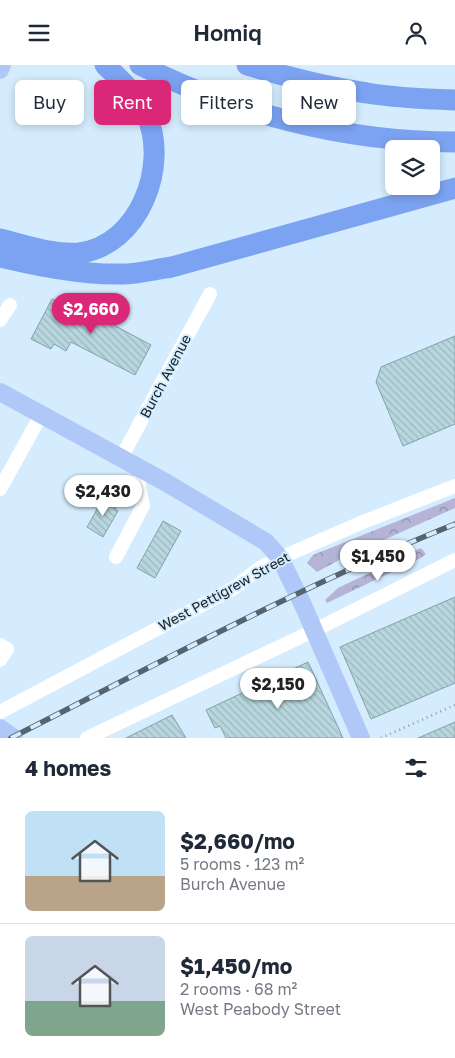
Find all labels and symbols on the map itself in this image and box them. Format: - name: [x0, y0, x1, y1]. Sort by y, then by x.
- pin: $2,660: [50, 293, 132, 335]
- street label: Burch Avenue: [136, 331, 194, 421]
- pin: $2,430: [62, 475, 144, 517]
- pin: $1,450: [337, 539, 419, 582]
- street label: West Pettigrew Street: [155, 548, 293, 634]
- pin: $2,150: [237, 667, 319, 710]

